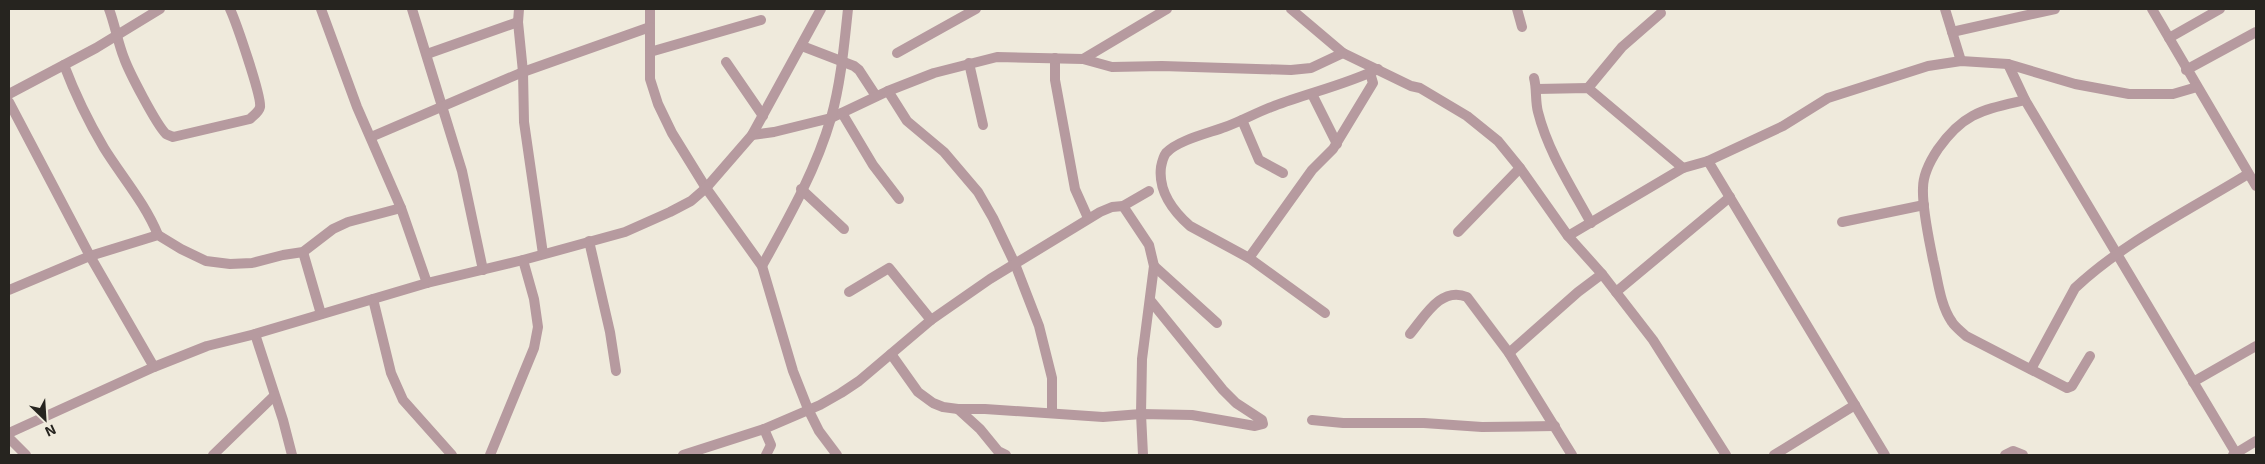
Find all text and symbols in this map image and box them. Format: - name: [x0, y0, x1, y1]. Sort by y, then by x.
- north arrow: [20, 394, 70, 444]
- text: N: [43, 421, 59, 441]

